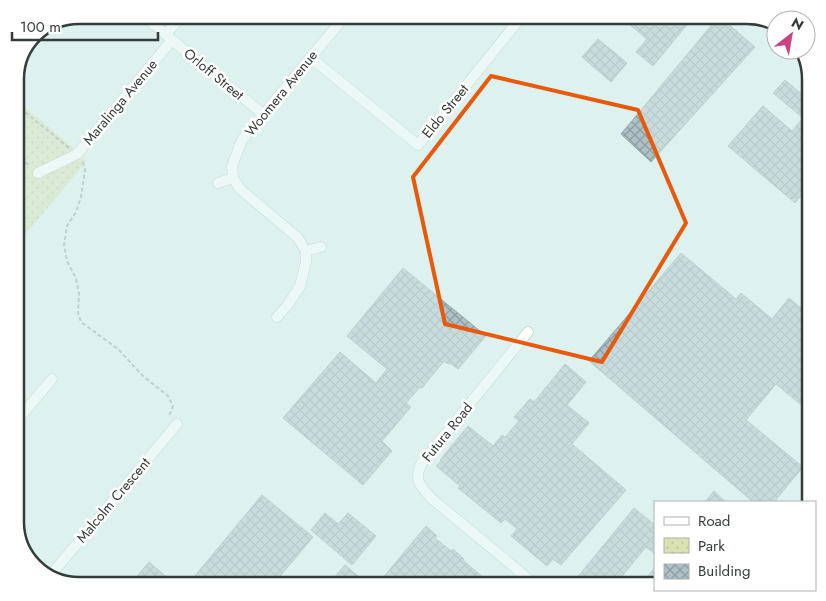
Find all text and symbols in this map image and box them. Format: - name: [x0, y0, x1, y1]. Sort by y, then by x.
- scale bar: [12, 10, 159, 42]
- north arrow: [766, 10, 816, 60]
- text: N: [788, 12, 808, 35]
- text: 100 m: [20, 16, 61, 38]
- street label: Orloff Street: [180, 43, 249, 105]
- street label: Woomera Avenue: [240, 46, 322, 140]
- street label: Maralinga Avenue: [78, 55, 162, 149]
- street label: Eldo Street: [417, 79, 473, 142]
- street label: Futura Road: [417, 398, 477, 466]
- street label: Malcolm Crescent: [71, 453, 155, 547]
- legend: [654, 501, 816, 591]
- text: Road: [698, 510, 730, 532]
- text: Park: [698, 535, 725, 557]
- text: Building: [698, 560, 750, 582]

